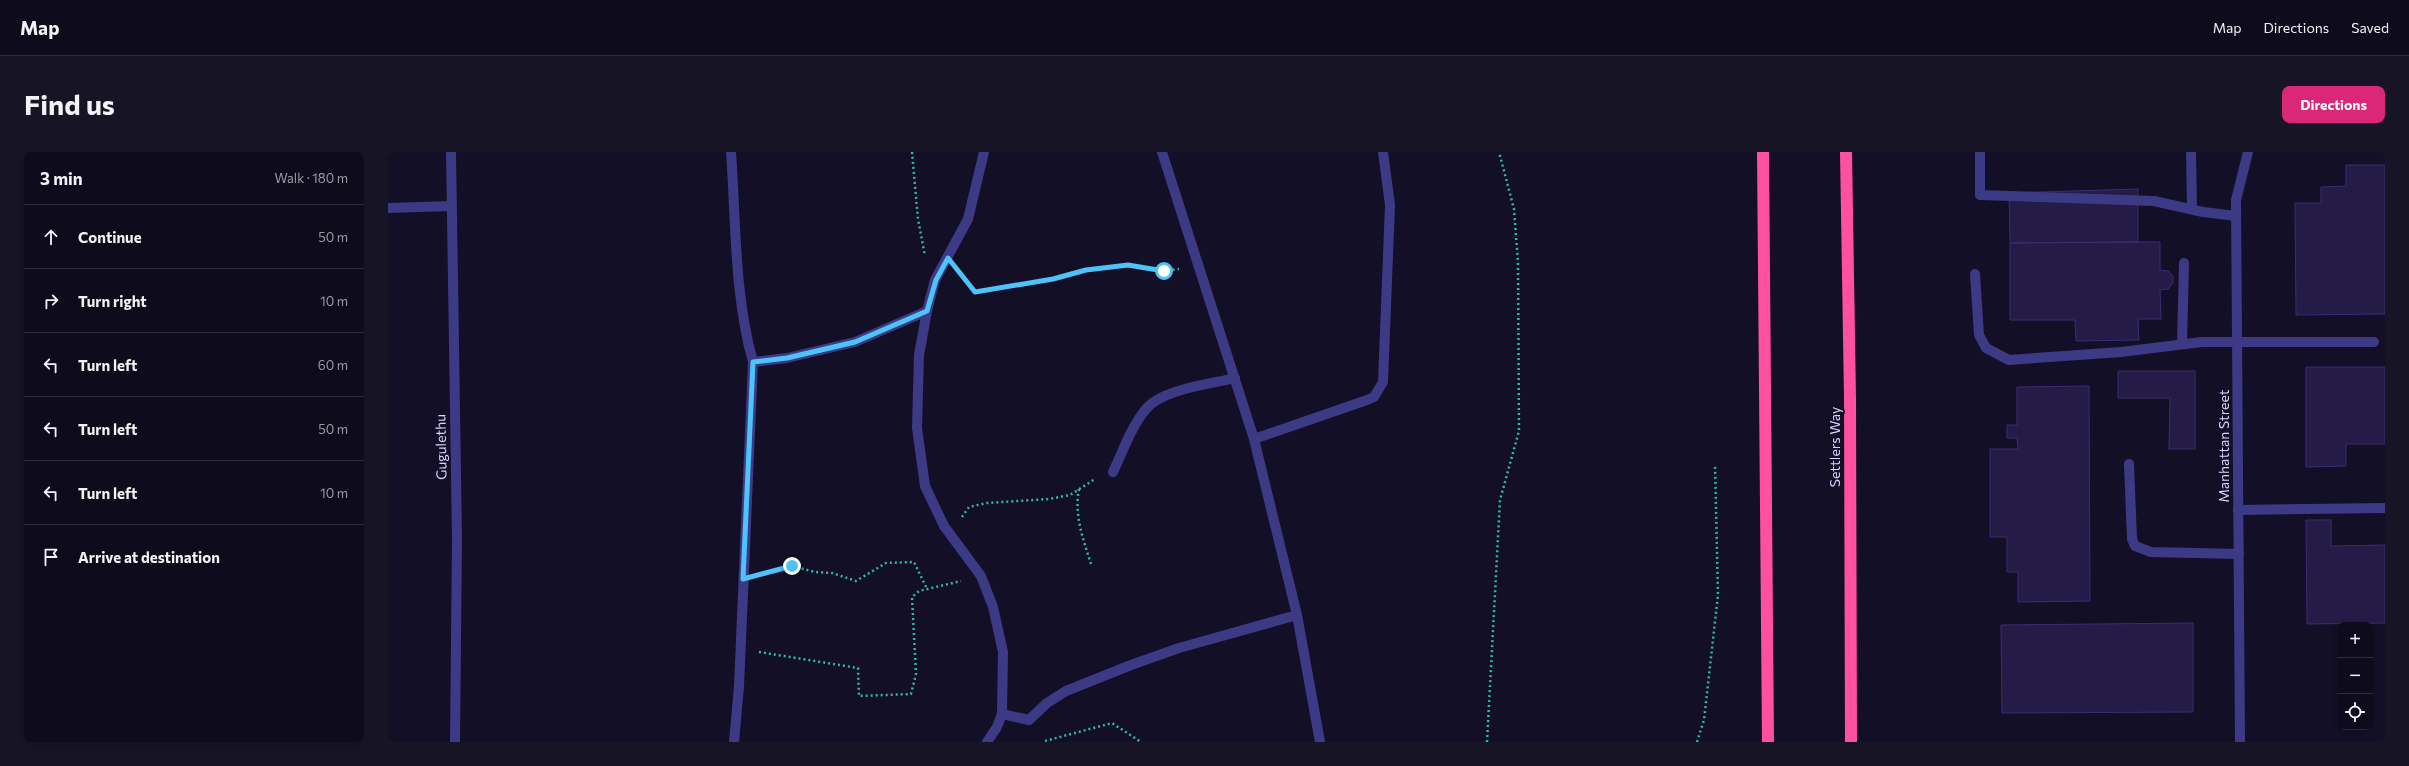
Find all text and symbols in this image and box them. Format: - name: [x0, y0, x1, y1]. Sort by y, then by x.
- text: Map: [20, 16, 59, 39]
- text: Map: [2213, 19, 2242, 36]
- text: Directions: [2264, 19, 2329, 36]
- text: Saved: [2351, 19, 2389, 36]
- button: Directions: [2282, 86, 2385, 123]
- text: Find us: [24, 87, 115, 121]
- text: 3 min: [40, 168, 83, 189]
- text: Walk · 180 m: [274, 170, 348, 186]
- icon: ahead: [40, 226, 62, 248]
- text: Continue: [78, 228, 142, 246]
- text: 50 m: [318, 229, 348, 245]
- route start: [1155, 262, 1173, 280]
- icon: right: [40, 290, 62, 312]
- text: Turn right: [78, 292, 147, 310]
- text: 10 m: [320, 293, 348, 309]
- icon: left: [40, 354, 62, 376]
- text: Turn left: [78, 356, 137, 374]
- text: 60 m: [318, 357, 348, 373]
- street label: Manhattan Street: [2215, 389, 2232, 503]
- street label: Settlers Way: [1826, 407, 1843, 487]
- street label: Gugulethu: [431, 414, 450, 480]
- icon: left: [40, 418, 62, 440]
- text: Turn left: [78, 420, 137, 438]
- text: 50 m: [318, 421, 348, 437]
- icon: left: [40, 482, 62, 504]
- text: Turn left: [78, 484, 137, 502]
- text: 10 m: [320, 485, 348, 501]
- icon: arrive: [40, 546, 62, 568]
- text: Arrive at destination: [78, 548, 220, 566]
- route end: [783, 557, 801, 575]
- map controls: [2337, 622, 2373, 730]
- button: +: [2337, 622, 2373, 658]
- button: −: [2337, 658, 2373, 694]
- button: locate: [2337, 694, 2373, 730]

